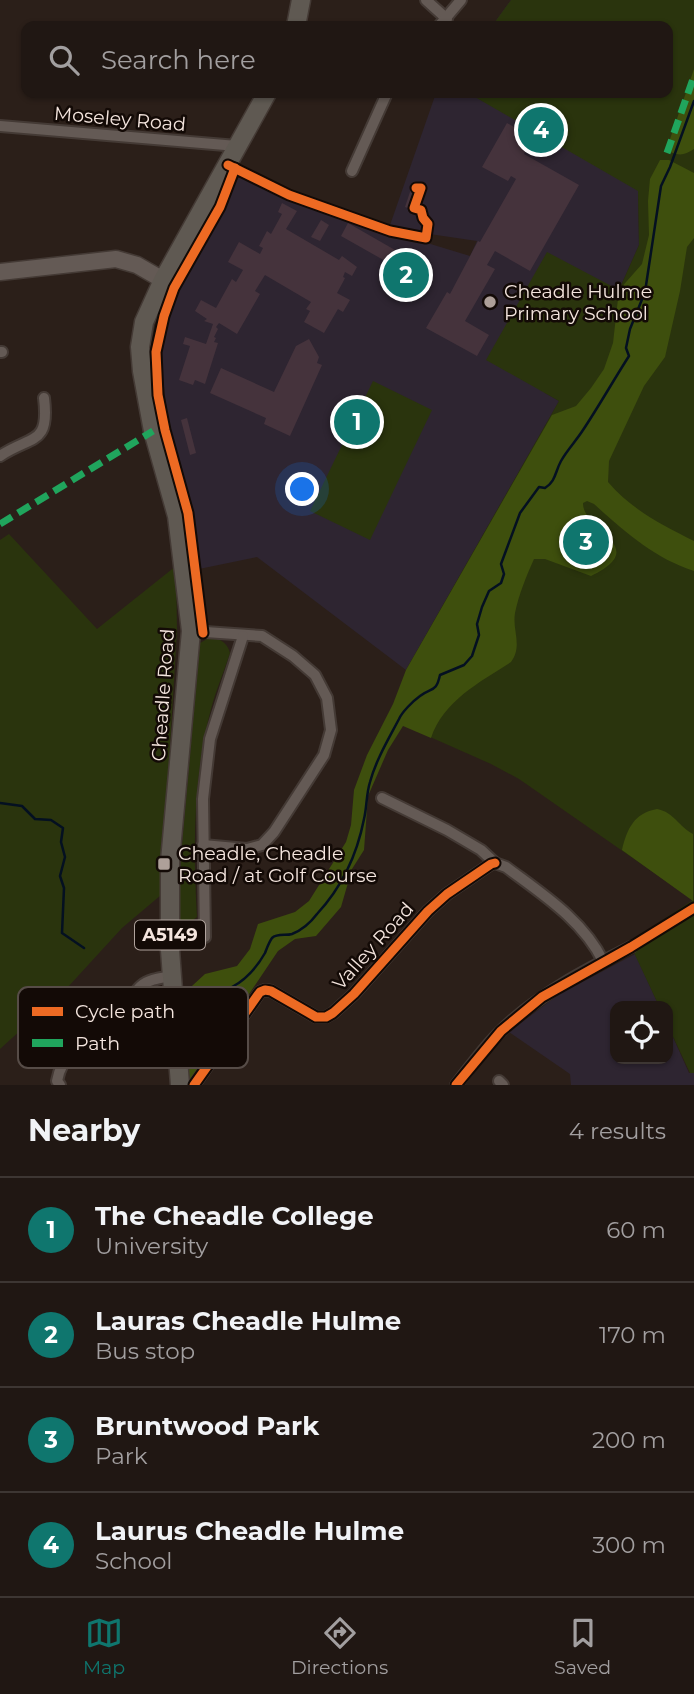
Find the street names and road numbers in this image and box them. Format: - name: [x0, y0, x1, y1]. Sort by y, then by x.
- street label: Moseley Road: [53, 102, 187, 136]
- street label: Cheadle Road: [147, 628, 179, 762]
- street label: Valley Road: [328, 897, 418, 995]
- road number: A5149: [135, 920, 205, 950]

